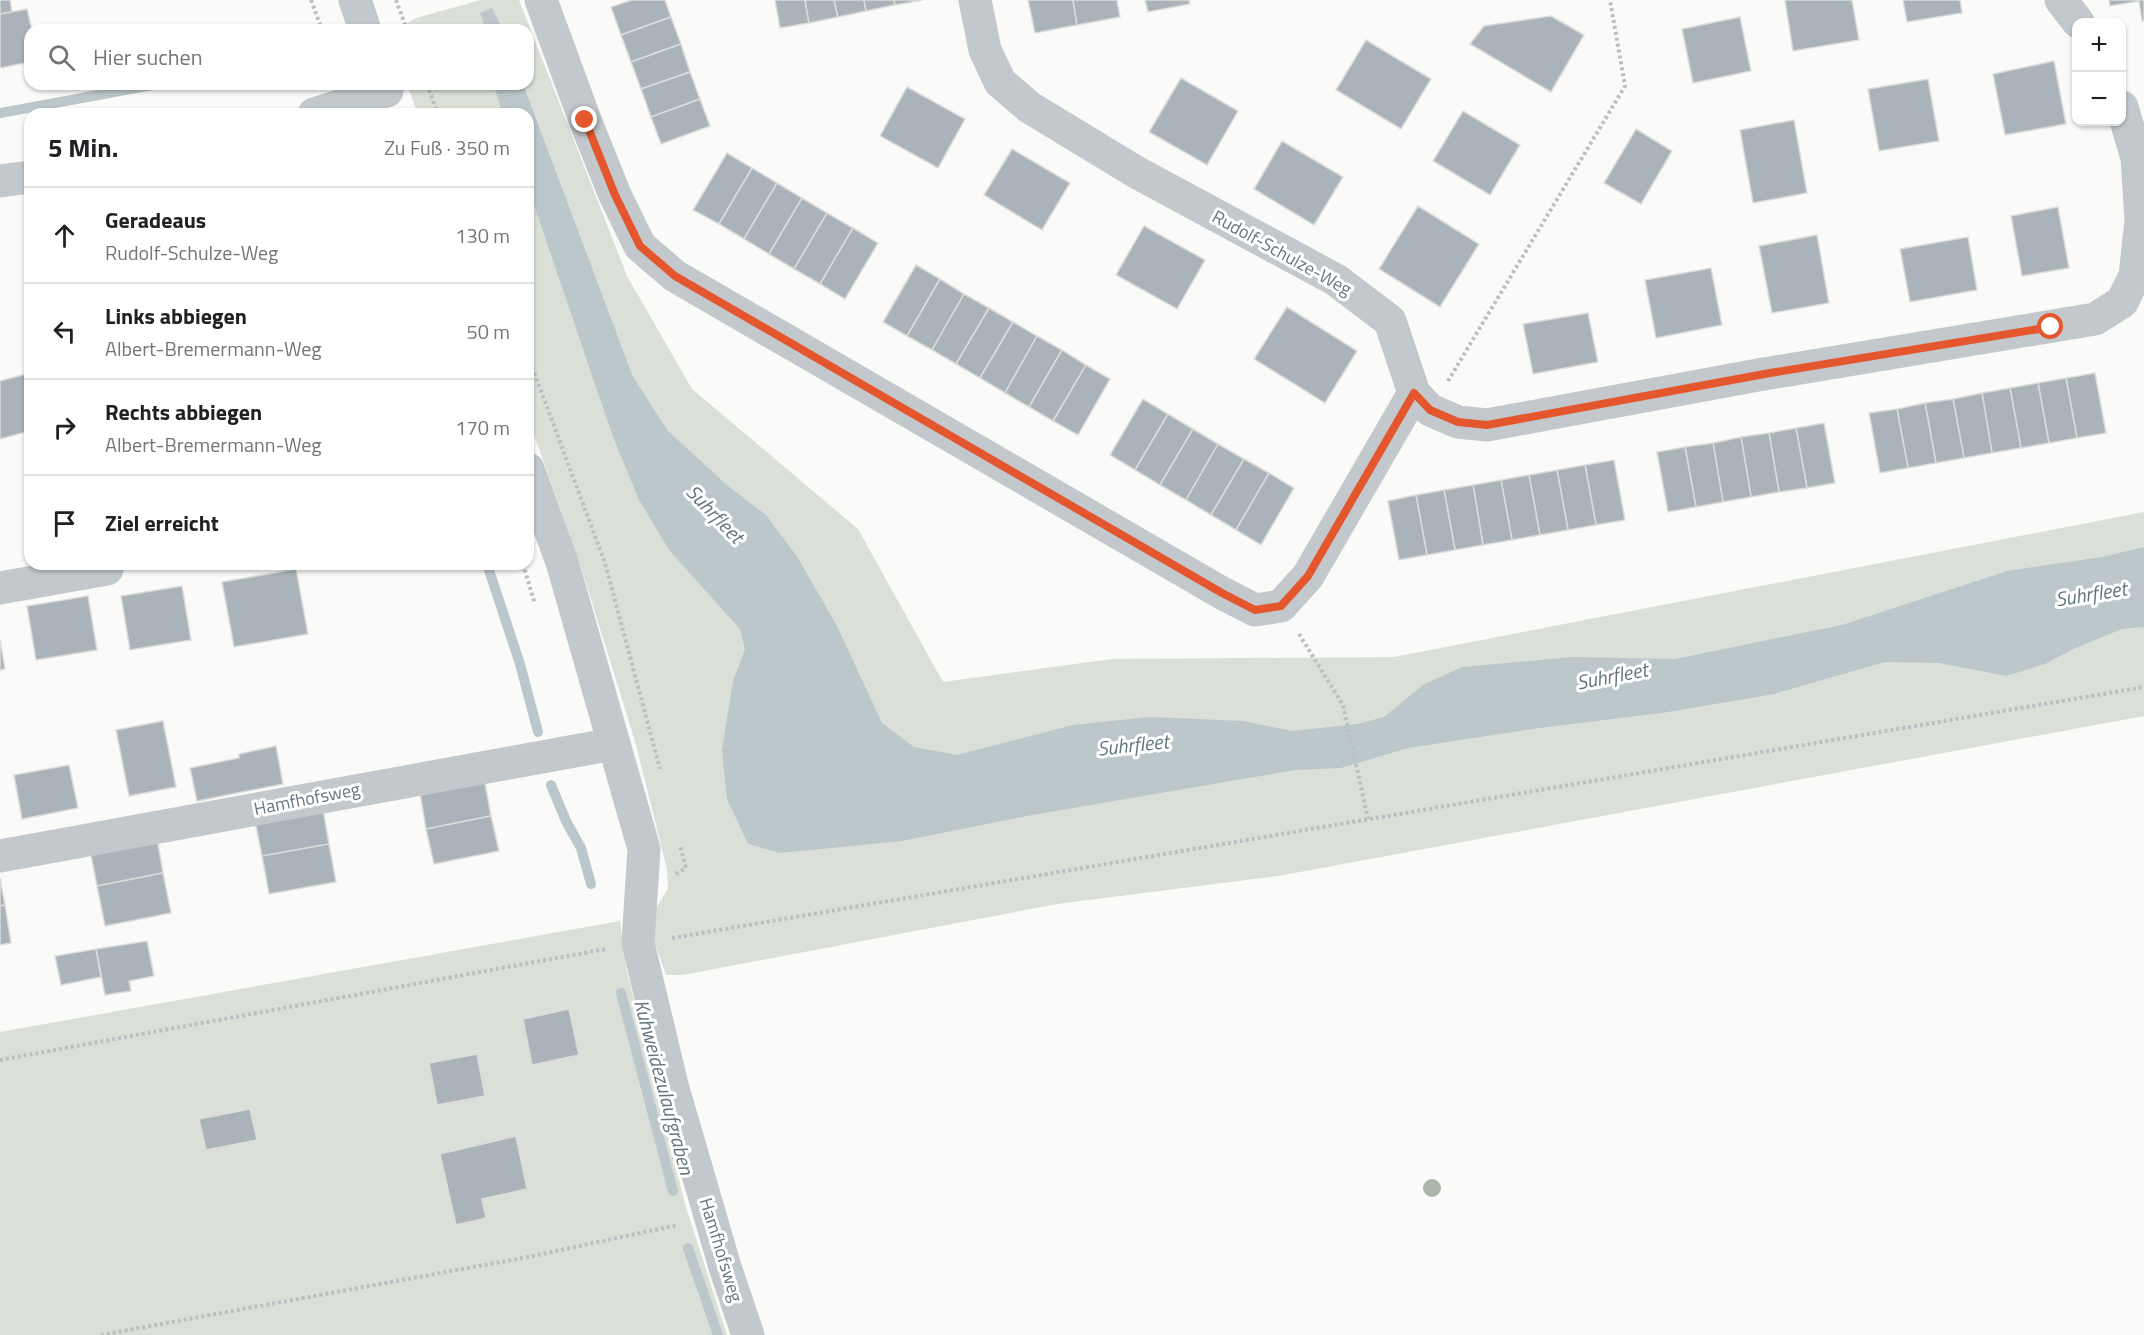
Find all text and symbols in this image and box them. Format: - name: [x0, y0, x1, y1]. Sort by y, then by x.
- map controls: [2072, 18, 2126, 126]
- button: +: [2072, 18, 2126, 72]
- search box: [24, 24, 534, 90]
- text: Hier suchen: [93, 40, 202, 74]
- icon: search: [45, 41, 78, 74]
- button: −: [2072, 72, 2126, 126]
- route end: [571, 106, 597, 132]
- text: 5 Min.: [48, 128, 118, 167]
- text: Zu Fuß · 350 m: [384, 132, 510, 163]
- text: Geradeaus: [105, 203, 206, 237]
- street label: Rudolf-Schulze-Weg: [1207, 203, 1357, 302]
- icon: ahead: [48, 219, 81, 252]
- text: 130 m: [455, 220, 510, 251]
- text: Rudolf-Schulze-Weg: [105, 237, 278, 268]
- text: Links abbiegen: [105, 299, 247, 333]
- route start: [2037, 313, 2063, 339]
- icon: left: [48, 315, 81, 348]
- text: 50 m: [466, 316, 510, 347]
- text: Albert-Bremermann-Weg: [105, 333, 322, 364]
- text: Rechts abbiegen: [105, 395, 262, 429]
- icon: right: [48, 411, 81, 444]
- text: 170 m: [455, 412, 510, 443]
- text: Albert-Bremermann-Weg: [105, 429, 322, 460]
- water label: Suhrfleet: [679, 477, 753, 552]
- text: Ziel erreicht: [105, 506, 219, 540]
- icon: arrive: [48, 507, 81, 540]
- water label: Suhrfleet: [2053, 572, 2131, 614]
- water label: Suhrfleet: [1574, 653, 1653, 698]
- water label: Suhrfleet: [1096, 725, 1173, 764]
- street label: Hamfhofsweg: [252, 775, 362, 822]
- water label: Kuhweidezulaufgraben: [626, 996, 703, 1179]
- street label: Hamfhofsweg: [693, 1194, 750, 1305]

